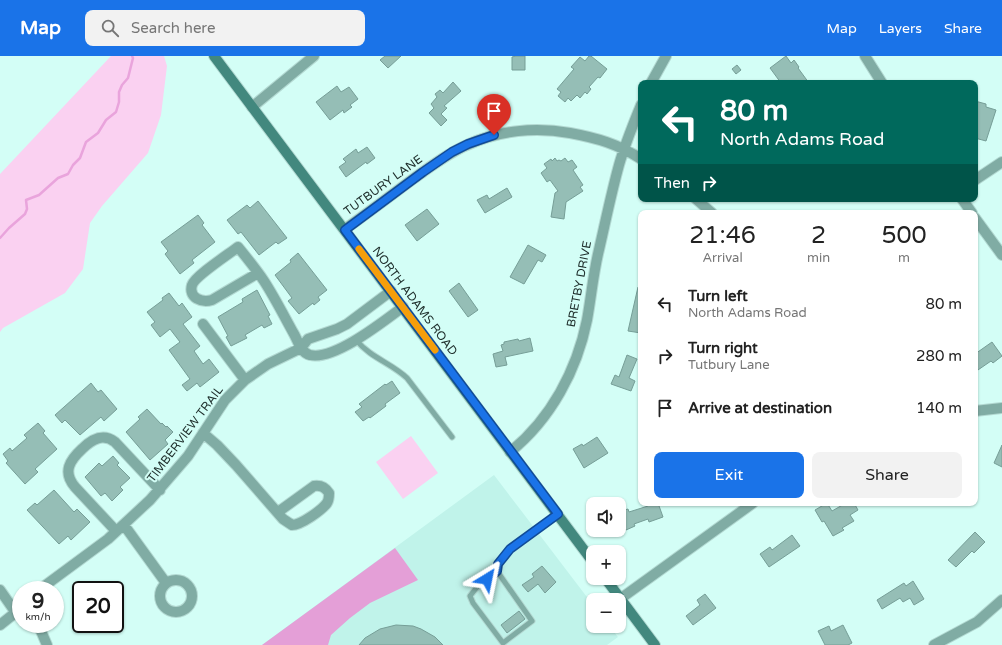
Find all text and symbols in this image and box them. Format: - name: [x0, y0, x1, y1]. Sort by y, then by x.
- search box: [85, 10, 365, 46]
- text: Map: [20, 17, 61, 39]
- icon: search: [99, 17, 121, 39]
- text: Search here: [131, 19, 215, 37]
- text: Map: [827, 20, 857, 37]
- text: Layers: [879, 20, 922, 37]
- text: Share: [944, 20, 982, 37]
- pin: [477, 94, 511, 135]
- text: 80 m: [720, 94, 788, 128]
- icon: left: [654, 96, 706, 148]
- icon: arrive: [483, 100, 505, 122]
- text: North Adams Road: [720, 128, 884, 150]
- street label: TUTBURY LANE: [341, 152, 425, 218]
- icon: right: [698, 172, 720, 194]
- text: Then: [654, 174, 690, 192]
- text: 21:46: [689, 221, 756, 250]
- text: 2: [811, 221, 826, 250]
- text: 500: [881, 221, 927, 250]
- street label: BRETBY DRIVE: [564, 239, 594, 328]
- street label: NORTH ADAMS ROAD: [370, 244, 460, 358]
- text: Arrival: [702, 250, 743, 266]
- text: min: [807, 250, 830, 266]
- text: m: [898, 250, 910, 266]
- text: Turn left: [688, 287, 748, 305]
- icon: left: [654, 293, 676, 315]
- text: 80 m: [925, 295, 962, 313]
- text: North Adams Road: [688, 305, 807, 321]
- text: Turn right: [688, 339, 758, 357]
- icon: right: [654, 345, 676, 367]
- text: 280 m: [916, 347, 962, 365]
- text: Tutbury Lane: [688, 357, 770, 373]
- street label: TIMBERVIEW TRAIL: [144, 383, 226, 485]
- icon: arrive: [654, 397, 676, 419]
- text: Arrive at destination: [688, 399, 832, 417]
- text: 140 m: [916, 399, 962, 417]
- button: Exit: [654, 452, 804, 498]
- button: Share: [812, 452, 962, 498]
- map controls: [586, 497, 626, 633]
- button: sound: [586, 497, 626, 537]
- button: +: [586, 545, 626, 585]
- position arrow: [466, 558, 508, 600]
- speed limit sign: 20: [72, 581, 124, 633]
- text: 9: [32, 590, 44, 614]
- button: −: [586, 593, 626, 633]
- text: km/h: [25, 611, 51, 623]

